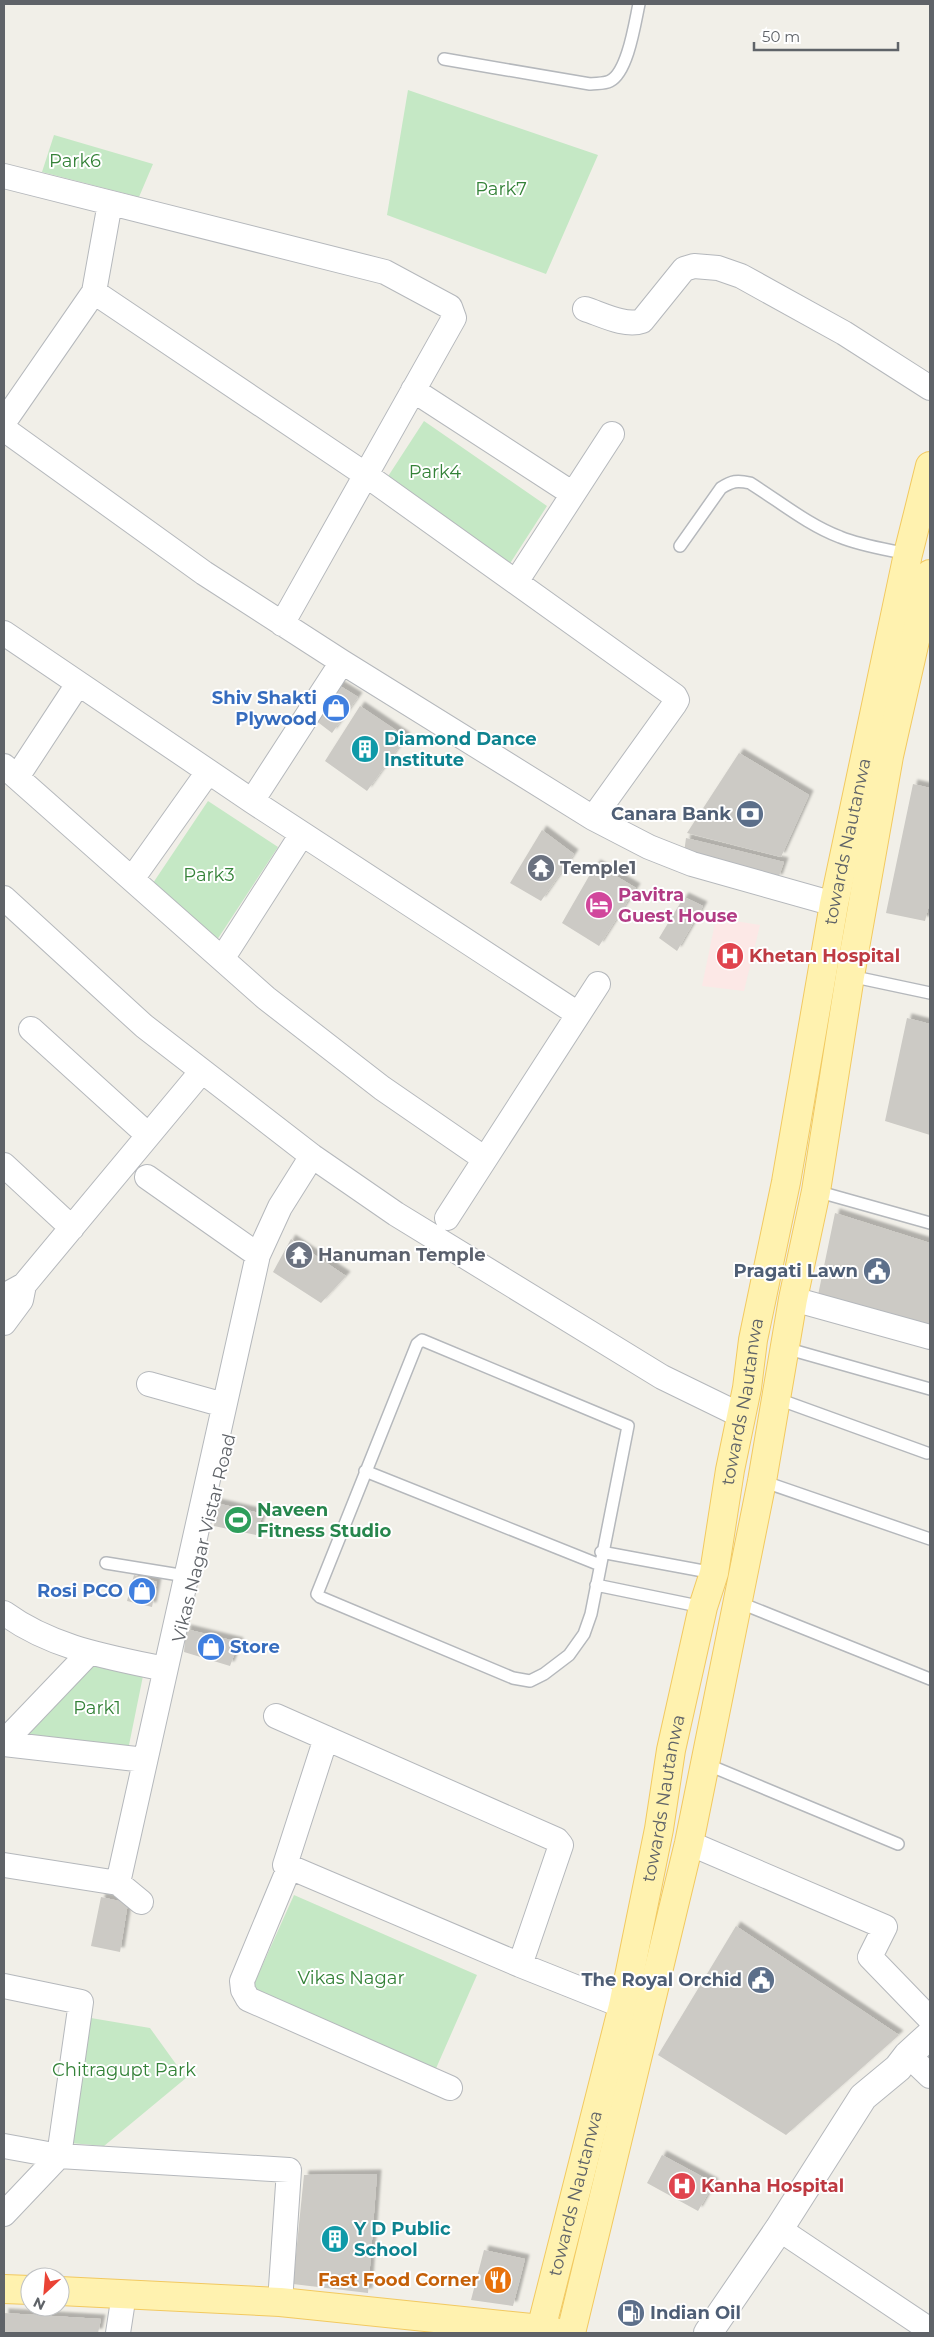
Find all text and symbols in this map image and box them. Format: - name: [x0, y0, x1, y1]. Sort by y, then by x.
- scale bar: [754, 20, 898, 52]
- text: 50 m: [762, 27, 800, 46]
- park label: Park6: [49, 150, 101, 172]
- park label: Park7: [475, 178, 527, 200]
- park label: Park4: [409, 461, 461, 483]
- place label: Shiv Shakti Plywood: [212, 687, 317, 730]
- shop icon: Shiv Shakti Plywood: [321, 693, 351, 723]
- place label: Diamond Dance Institute: [384, 728, 537, 771]
- building icon: Diamond Dance Institute: [350, 734, 380, 764]
- street label: towards Nautanwa: [820, 756, 876, 927]
- bank icon: Canara Bank: [735, 799, 765, 829]
- place label: Canara Bank: [611, 803, 731, 825]
- temple icon: Temple1: [526, 853, 556, 883]
- place label: Temple1: [560, 857, 636, 879]
- park label: Park3: [183, 864, 235, 886]
- place label: Pavitra Guest House: [618, 884, 738, 927]
- hotel icon: Pavitra Guest House: [584, 890, 614, 920]
- hospital icon: Khetan Hospital: [715, 941, 745, 971]
- place label: Khetan Hospital: [749, 945, 900, 967]
- temple icon: Hanuman Temple: [284, 1240, 314, 1270]
- place label: Hanuman Temple: [318, 1244, 486, 1266]
- public building icon: Pragati Lawn: [862, 1256, 892, 1286]
- place label: Pragati Lawn: [734, 1260, 858, 1282]
- street label: towards Nautanwa: [717, 1316, 768, 1487]
- street label: Vikas Nagar Vistar Road: [167, 1431, 241, 1645]
- place label: Naveen Fitness Studio: [257, 1499, 391, 1542]
- sports icon: Naveen Fitness Studio: [223, 1505, 253, 1535]
- shop icon: Rosi PCO: [127, 1576, 157, 1606]
- place label: Rosi PCO: [37, 1580, 123, 1602]
- shop icon: Store: [196, 1632, 226, 1662]
- place label: Store: [230, 1636, 280, 1658]
- park label: Park1: [73, 1697, 121, 1719]
- street label: towards Nautanwa: [637, 1712, 690, 1884]
- public building icon: The Royal Orchid: [746, 1965, 776, 1995]
- park label: Vikas Nagar: [297, 1967, 405, 1989]
- place label: The Royal Orchid: [581, 1969, 742, 1991]
- park label: Chitragupt Park: [52, 2059, 196, 2081]
- street label: towards Nautanwa: [544, 2108, 607, 2278]
- hospital icon: Kanha Hospital: [667, 2171, 697, 2201]
- place label: Kanha Hospital: [701, 2175, 844, 2197]
- place label: Y D Public School: [353, 2218, 451, 2261]
- building icon: Y D Public School: [320, 2224, 350, 2254]
- restaurant icon: Fast Food Corner: [483, 2265, 513, 2295]
- north arrow: [20, 2267, 70, 2317]
- place label: Fast Food Corner: [318, 2269, 479, 2291]
- text: N: [30, 2293, 48, 2314]
- fuel station icon: Indian Oil: [616, 2298, 646, 2328]
- place label: Indian Oil: [650, 2302, 741, 2324]

